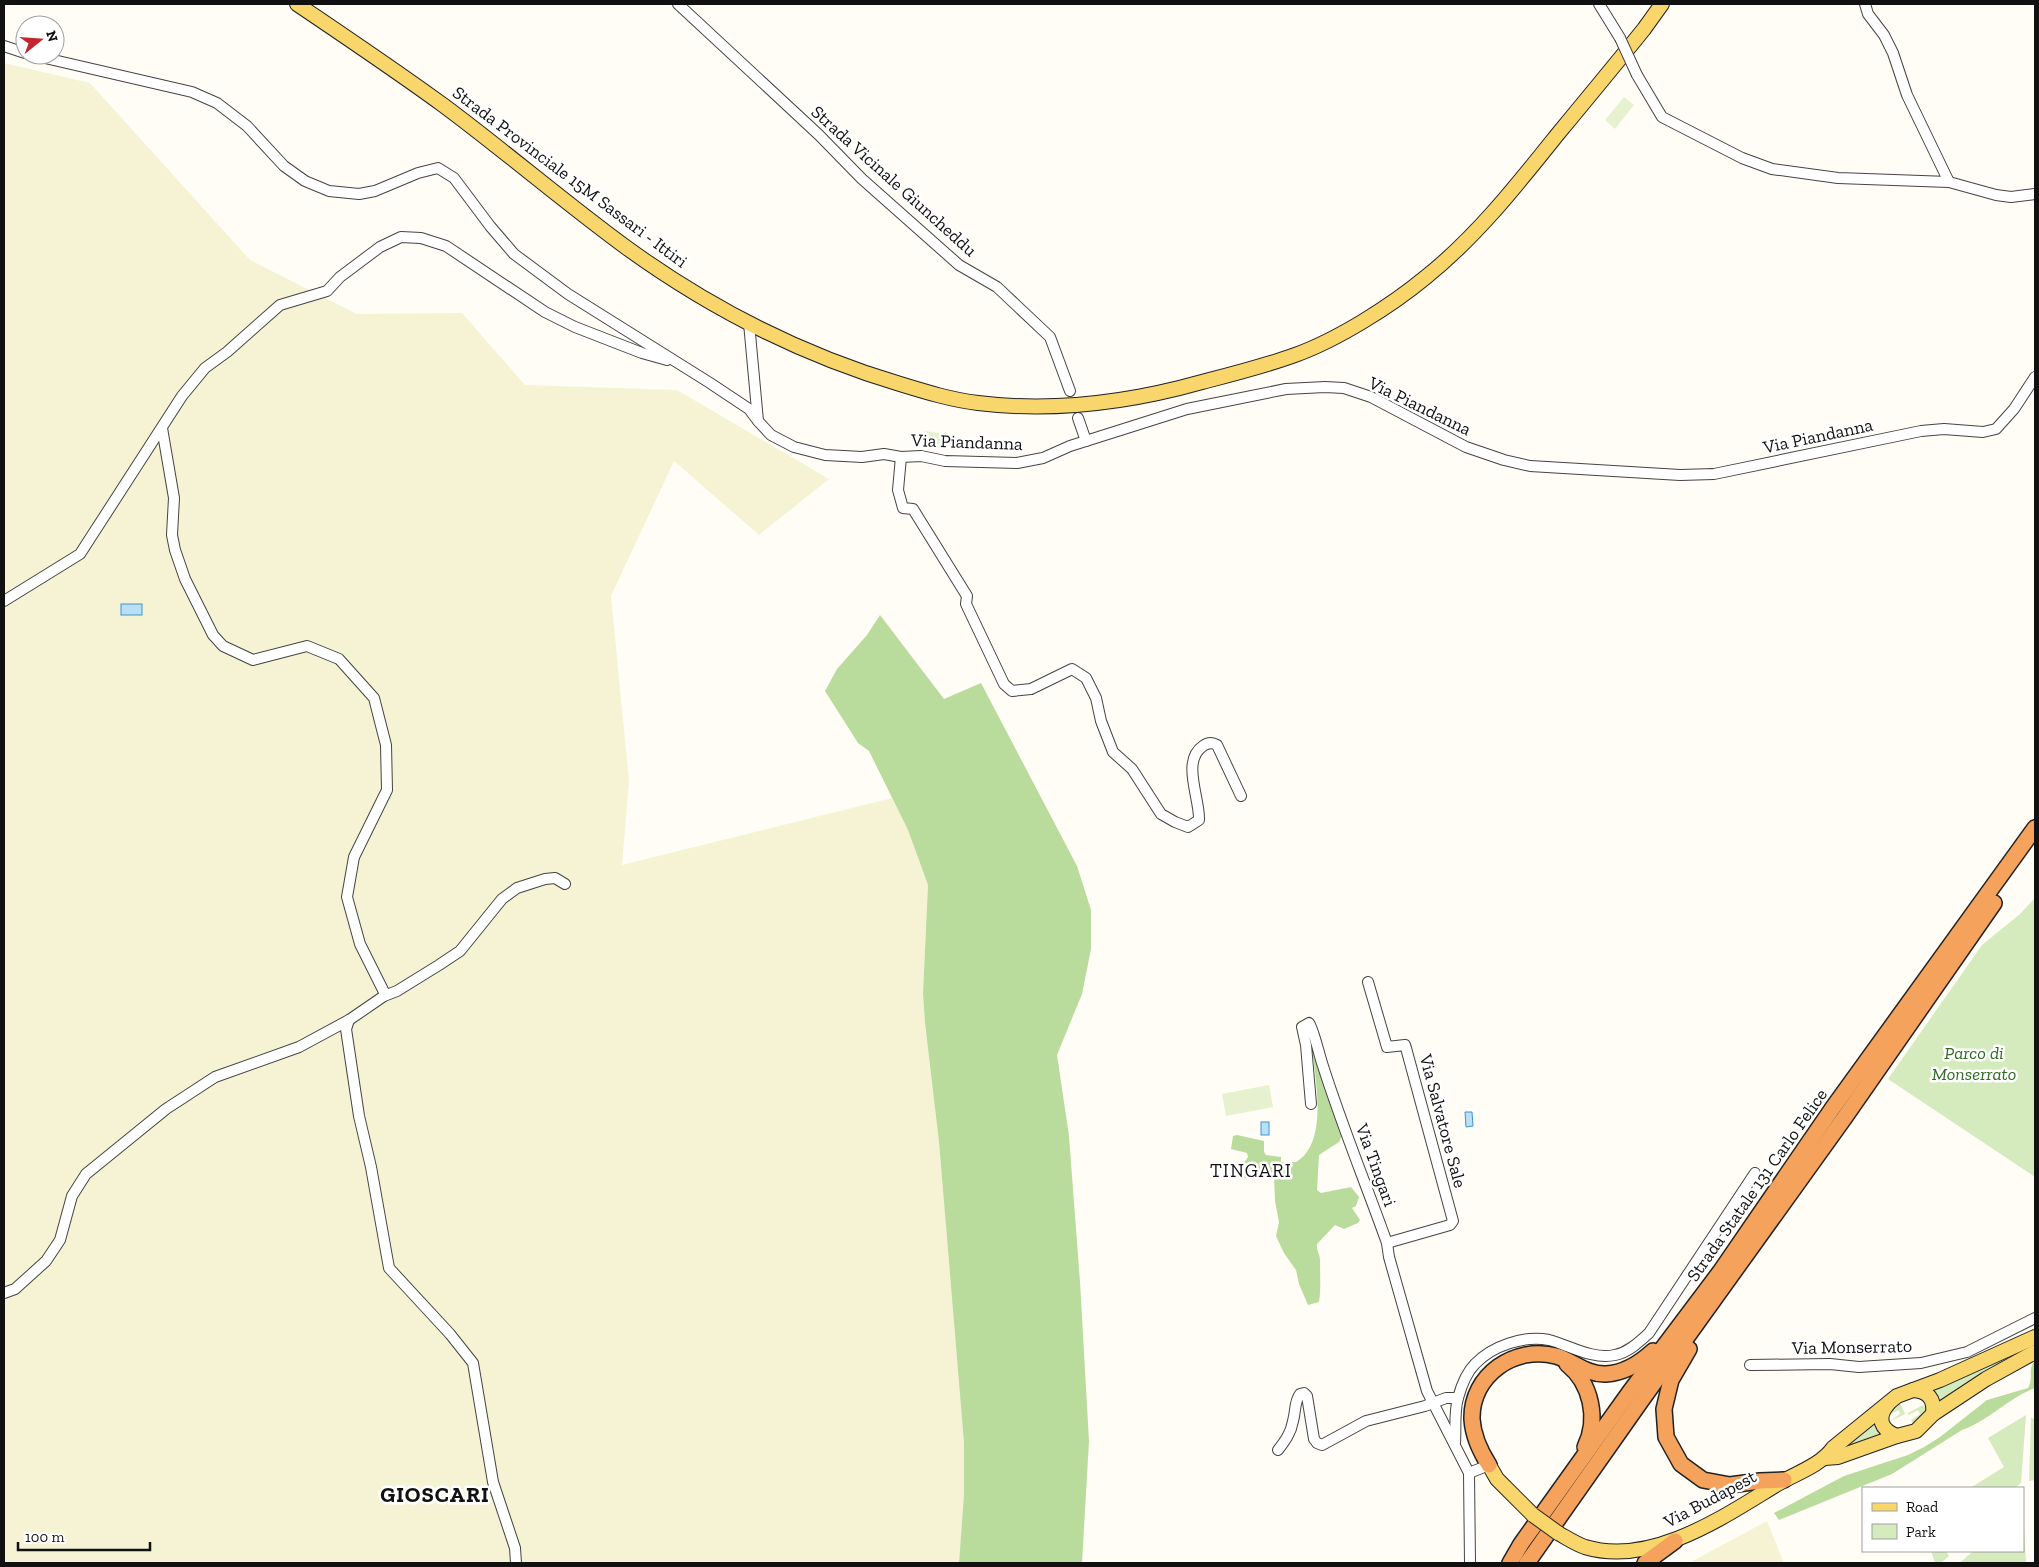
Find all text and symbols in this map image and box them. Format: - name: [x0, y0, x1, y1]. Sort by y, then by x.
- north arrow: [15, 15, 65, 65]
- text: N: [42, 29, 62, 44]
- street label: Strada Provinciale 15M Sassari - Ittiri: [448, 81, 692, 273]
- street label: Strada Vicinale Giuncheddu: [807, 101, 981, 261]
- street label: Via Piandanna: [1364, 371, 1475, 440]
- street label: Via Piandanna: [1760, 414, 1875, 459]
- street label: Via Piandanna: [910, 429, 1023, 455]
- park label: Parco di Monserrato: [1932, 1042, 2016, 1085]
- street label: Via Salvatore Sale: [1414, 1051, 1471, 1190]
- street label: Strada Statale 131 Carlo Felice: [1682, 1084, 1832, 1286]
- street label: Via Tingari: [1351, 1120, 1401, 1209]
- district label: TINGARI: [1210, 1159, 1292, 1182]
- street label: Via Monserrato: [1791, 1335, 1912, 1359]
- street label: Via Budapest: [1659, 1465, 1760, 1533]
- district label: GIOSCARI: [380, 1481, 490, 1508]
- legend: [1862, 1487, 2024, 1552]
- text: Road: [1906, 1498, 1939, 1516]
- scale bar: [18, 1520, 150, 1552]
- text: Park: [1906, 1523, 1936, 1541]
- text: 100 m: [25, 1528, 64, 1546]

